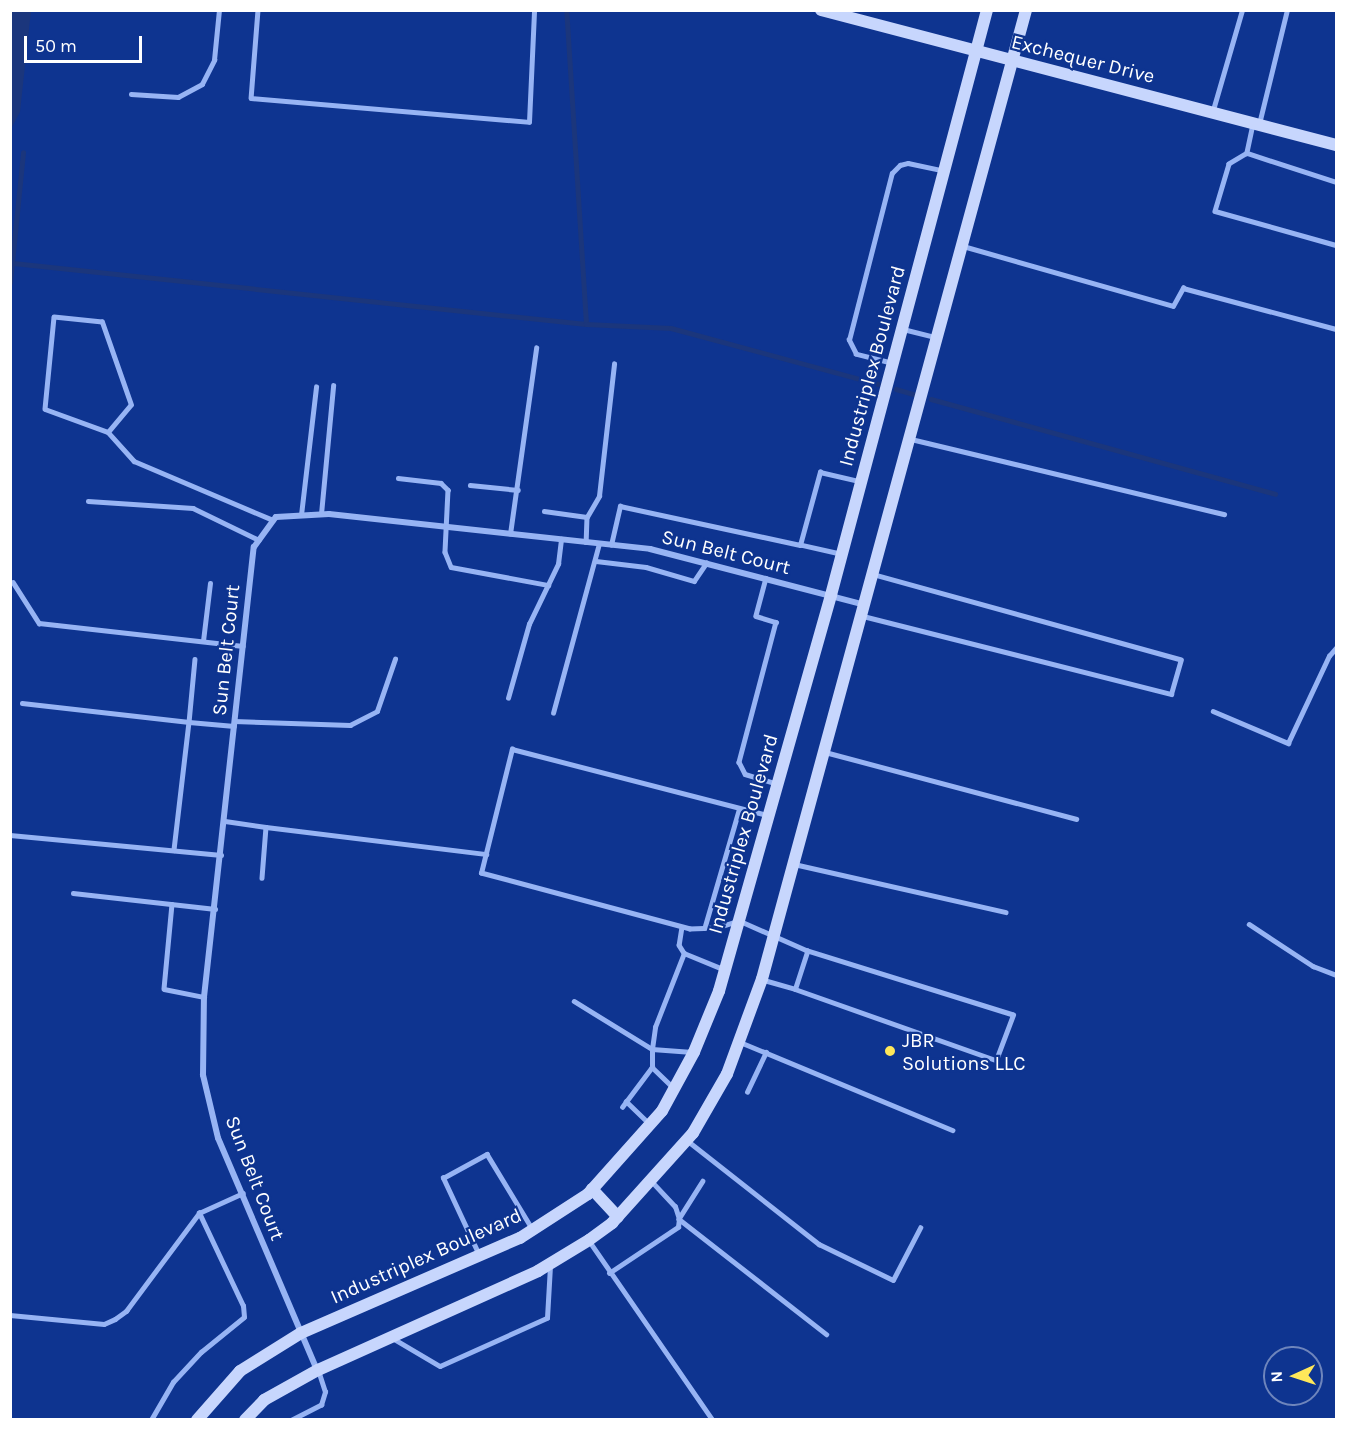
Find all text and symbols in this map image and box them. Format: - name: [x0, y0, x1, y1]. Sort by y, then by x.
- scale bar: [27, 24, 146, 62]
- street label: Exchequer Drive: [1009, 30, 1157, 88]
- text: 50 m: [35, 35, 77, 57]
- street label: Industriplex Boulevard: [834, 263, 910, 469]
- street label: Sun Belt Court: [659, 524, 793, 580]
- street label: Sun Belt Court: [207, 583, 245, 717]
- street label: Industriplex Boulevard: [703, 731, 783, 937]
- place label: JBR Solutions LLC: [902, 1028, 1025, 1075]
- marker: JBR Solutions LLC: [883, 1044, 897, 1058]
- street label: Sun Belt Court: [220, 1112, 290, 1244]
- street label: Industriplex Boulevard: [327, 1203, 525, 1309]
- north arrow: [1263, 1346, 1323, 1406]
- text: N: [1267, 1371, 1286, 1383]

